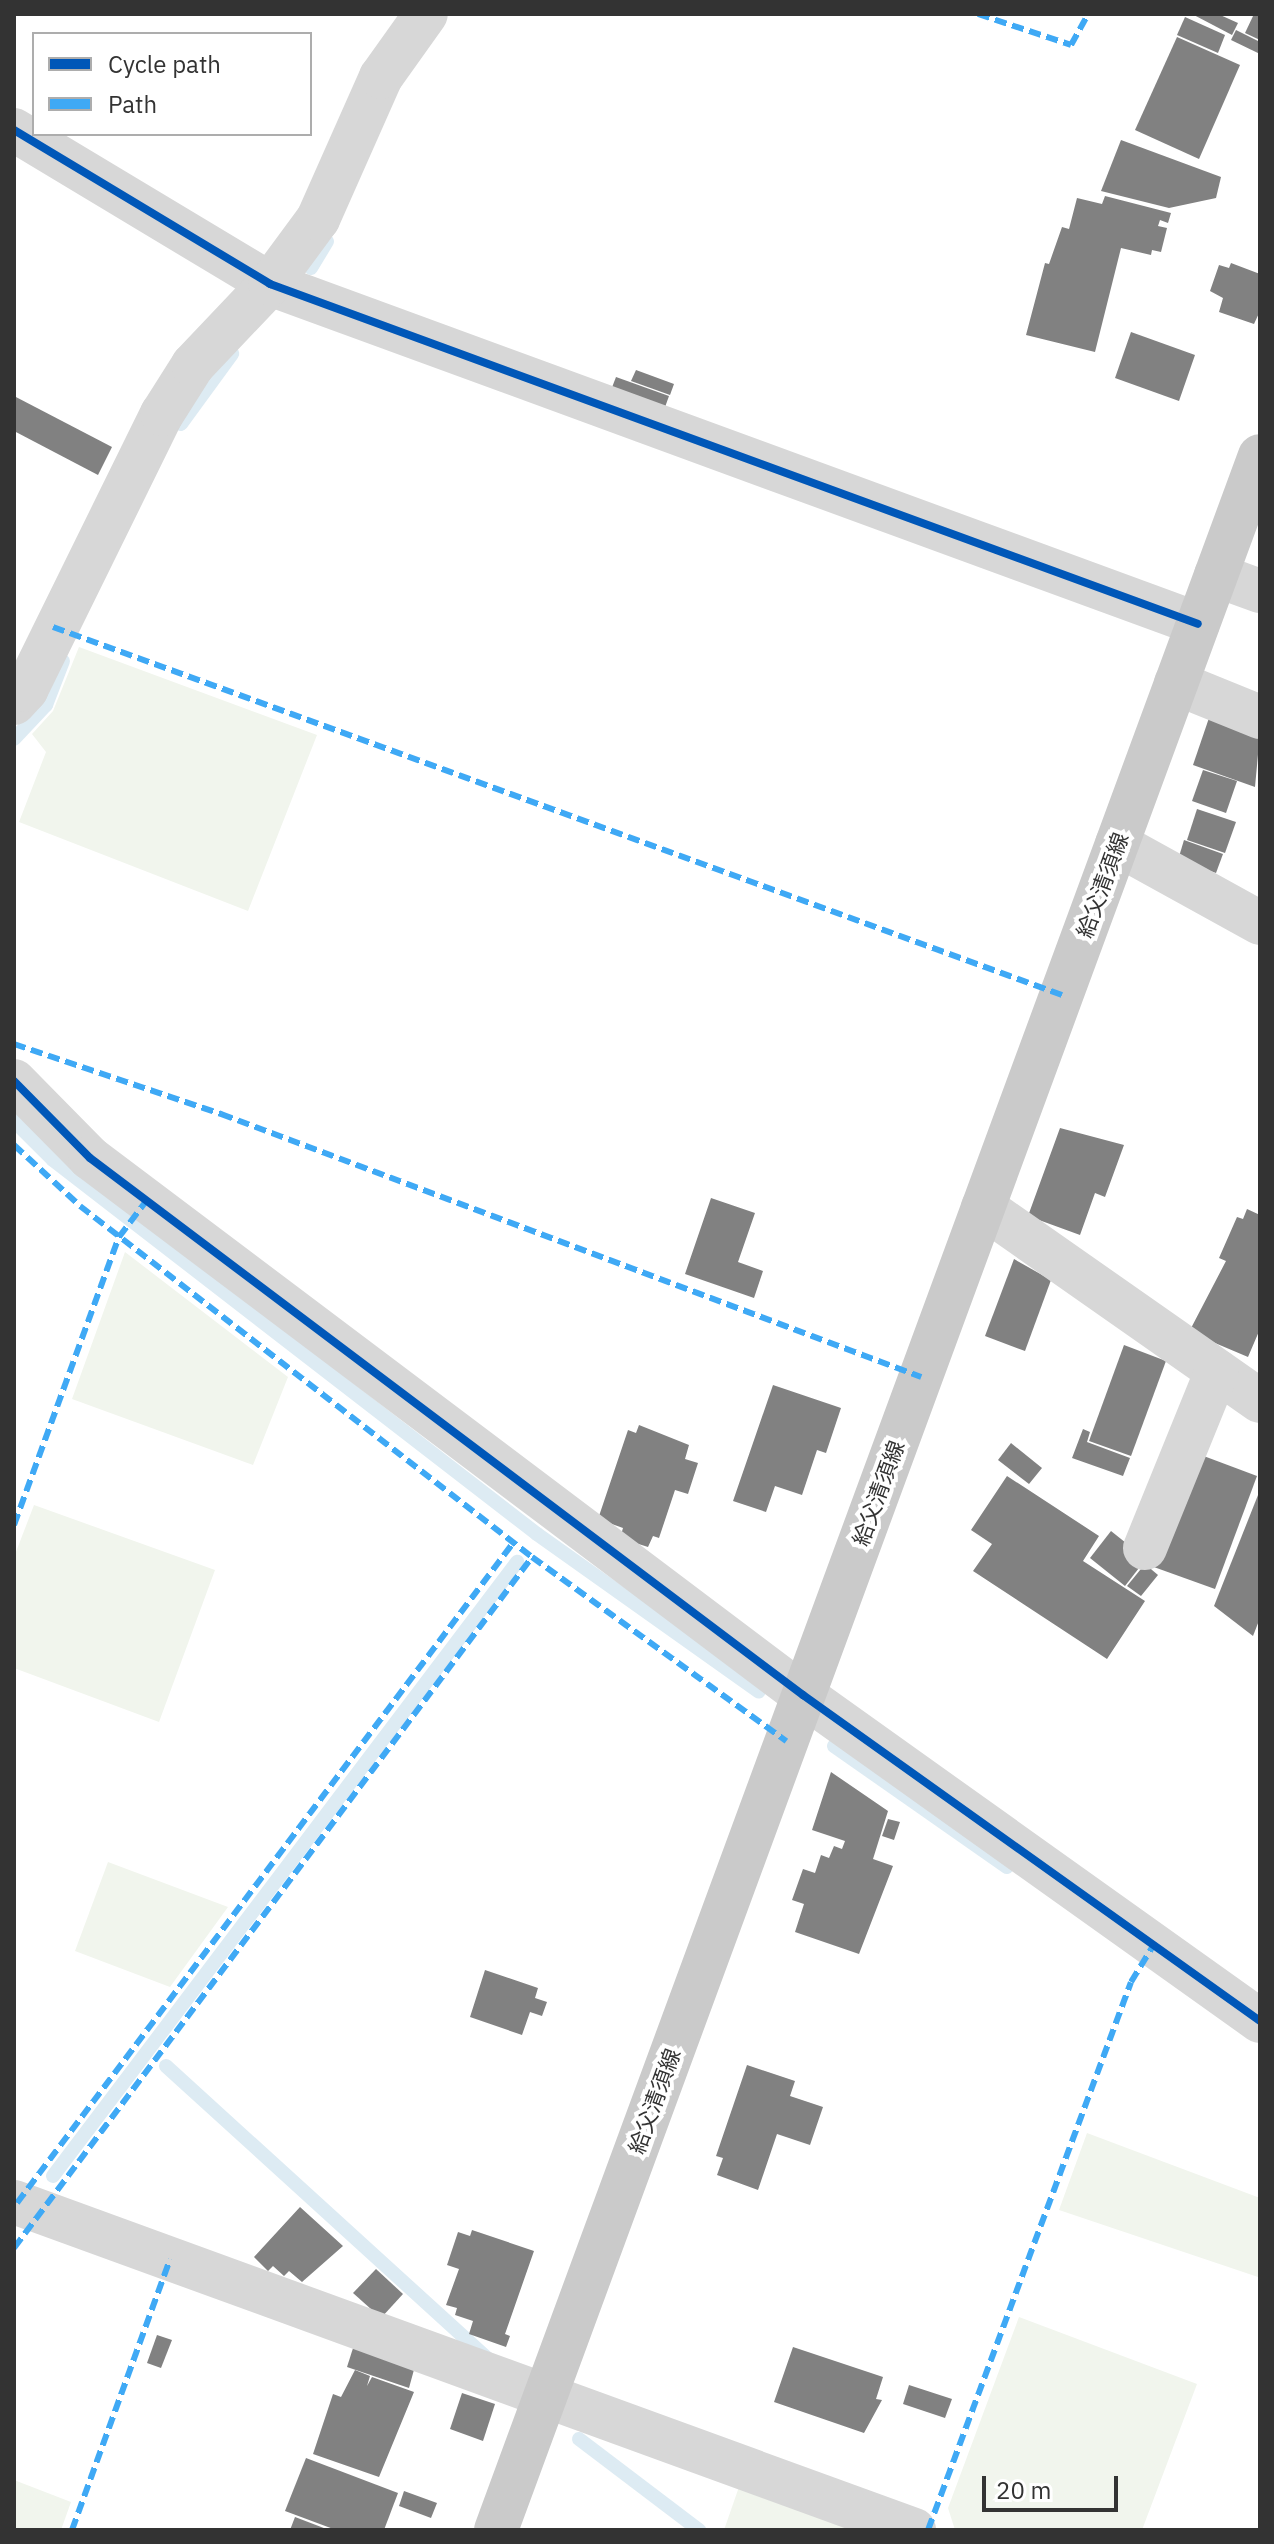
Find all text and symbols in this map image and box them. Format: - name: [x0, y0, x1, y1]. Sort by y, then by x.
- legend: [32, 32, 312, 136]
- text: Cycle path: [108, 48, 221, 80]
- text: Path: [108, 88, 157, 120]
- street label: 給父清須線: [1071, 829, 1133, 941]
- street label: 給父清須線: [847, 1437, 909, 1549]
- street label: 給父清須線: [623, 2045, 685, 2157]
- scale bar: [986, 2460, 1122, 2510]
- text: 20 m: [996, 2474, 1051, 2506]

